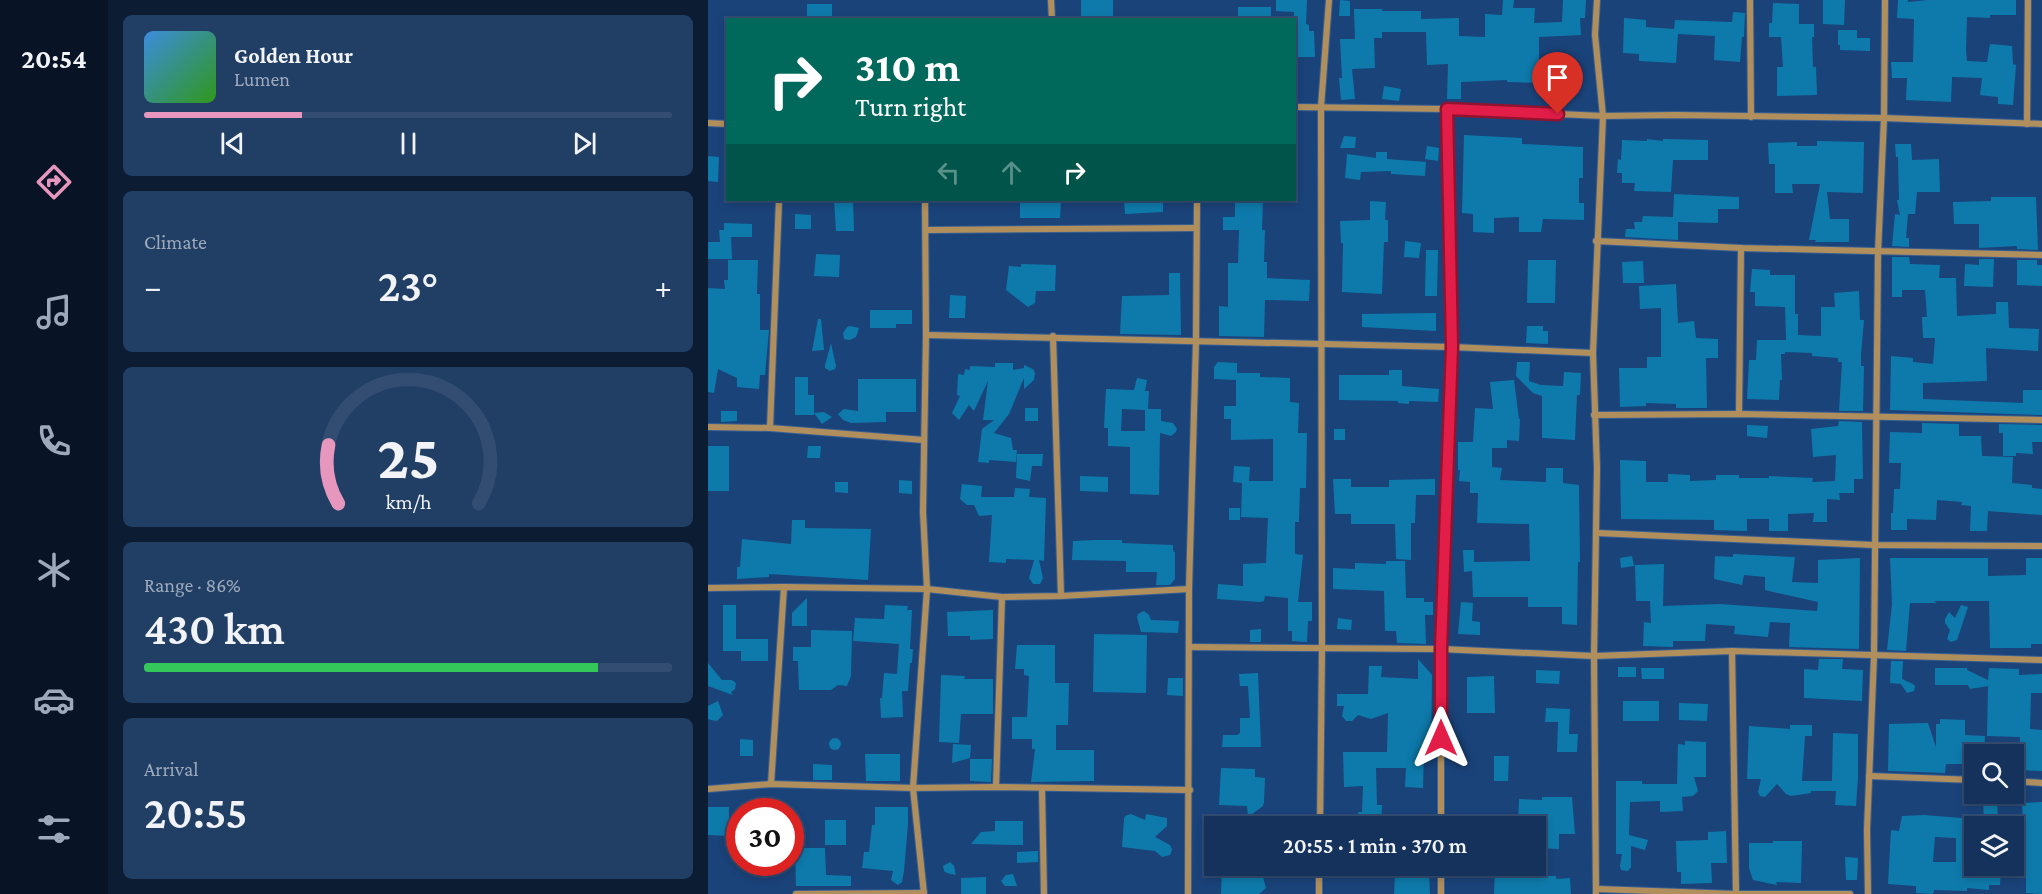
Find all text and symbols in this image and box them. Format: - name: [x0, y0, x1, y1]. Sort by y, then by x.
- icon: right: [756, 42, 834, 120]
- text: Golden Hour: [234, 43, 353, 68]
- text: 310 m: [855, 43, 960, 90]
- text: 20:54: [21, 44, 87, 74]
- pin: [1532, 52, 1583, 114]
- icon: arrive: [1541, 61, 1574, 94]
- text: Lumen: [234, 68, 290, 90]
- text: Turn right: [855, 92, 966, 122]
- icon: previous: [216, 127, 249, 160]
- icon: pause: [392, 127, 425, 160]
- icon: next: [568, 127, 601, 160]
- icon: left: [932, 156, 965, 189]
- icon: ahead: [995, 156, 1028, 189]
- icon: right: [1058, 156, 1091, 189]
- icon: directions: [33, 161, 75, 203]
- text: Climate: [144, 231, 207, 253]
- text: 23°: [378, 261, 438, 311]
- text: −: [144, 268, 161, 305]
- text: +: [655, 268, 672, 305]
- icon: music: [33, 291, 75, 333]
- icon: phone: [33, 420, 75, 462]
- text: 25: [377, 422, 439, 491]
- text: km/h: [385, 490, 432, 514]
- icon: climate: [33, 549, 75, 591]
- text: Range · 86%: [144, 574, 241, 596]
- text: 430 km: [144, 604, 285, 654]
- icon: car: [33, 679, 75, 721]
- position arrow: [1409, 706, 1473, 770]
- map controls: [1964, 744, 2024, 876]
- button: search: [1964, 744, 2024, 804]
- text: Arrival: [144, 758, 198, 780]
- text: 20:55: [144, 788, 247, 838]
- speed limit sign: 30: [726, 798, 804, 876]
- icon: filters: [33, 808, 75, 850]
- button: layers: [1964, 816, 2024, 876]
- text: 20:55 · 1 min · 370 m: [1283, 833, 1467, 858]

